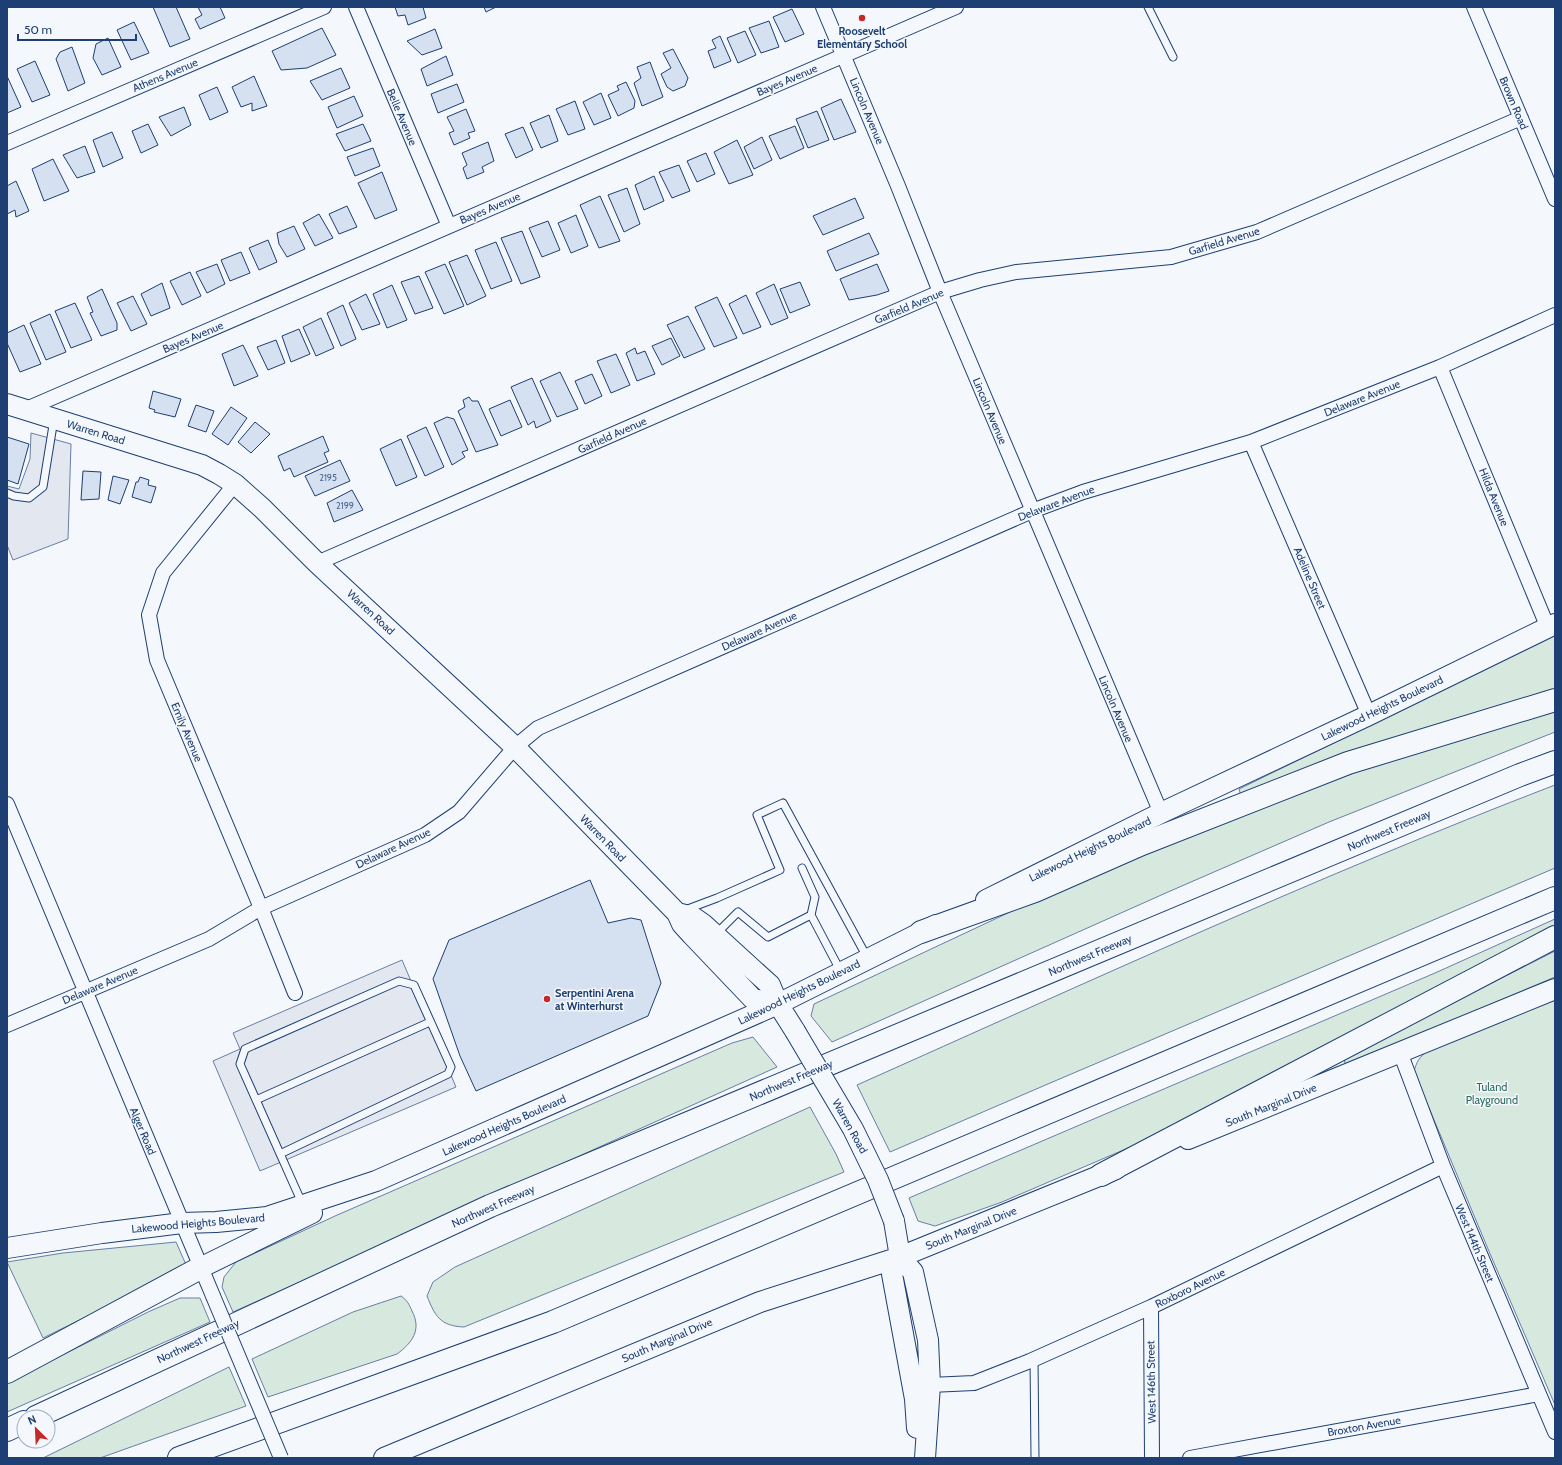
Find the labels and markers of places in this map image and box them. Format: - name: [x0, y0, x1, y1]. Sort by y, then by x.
- marker: Roosevelt Elementary School: [857, 13, 867, 23]
- place label: Roosevelt Elementary School: [817, 24, 907, 51]
- place label: Serpentini Arena at Winterhurst: [555, 986, 634, 1013]
- marker: Serpentini Arena at Winterhurst: [542, 994, 552, 1004]

